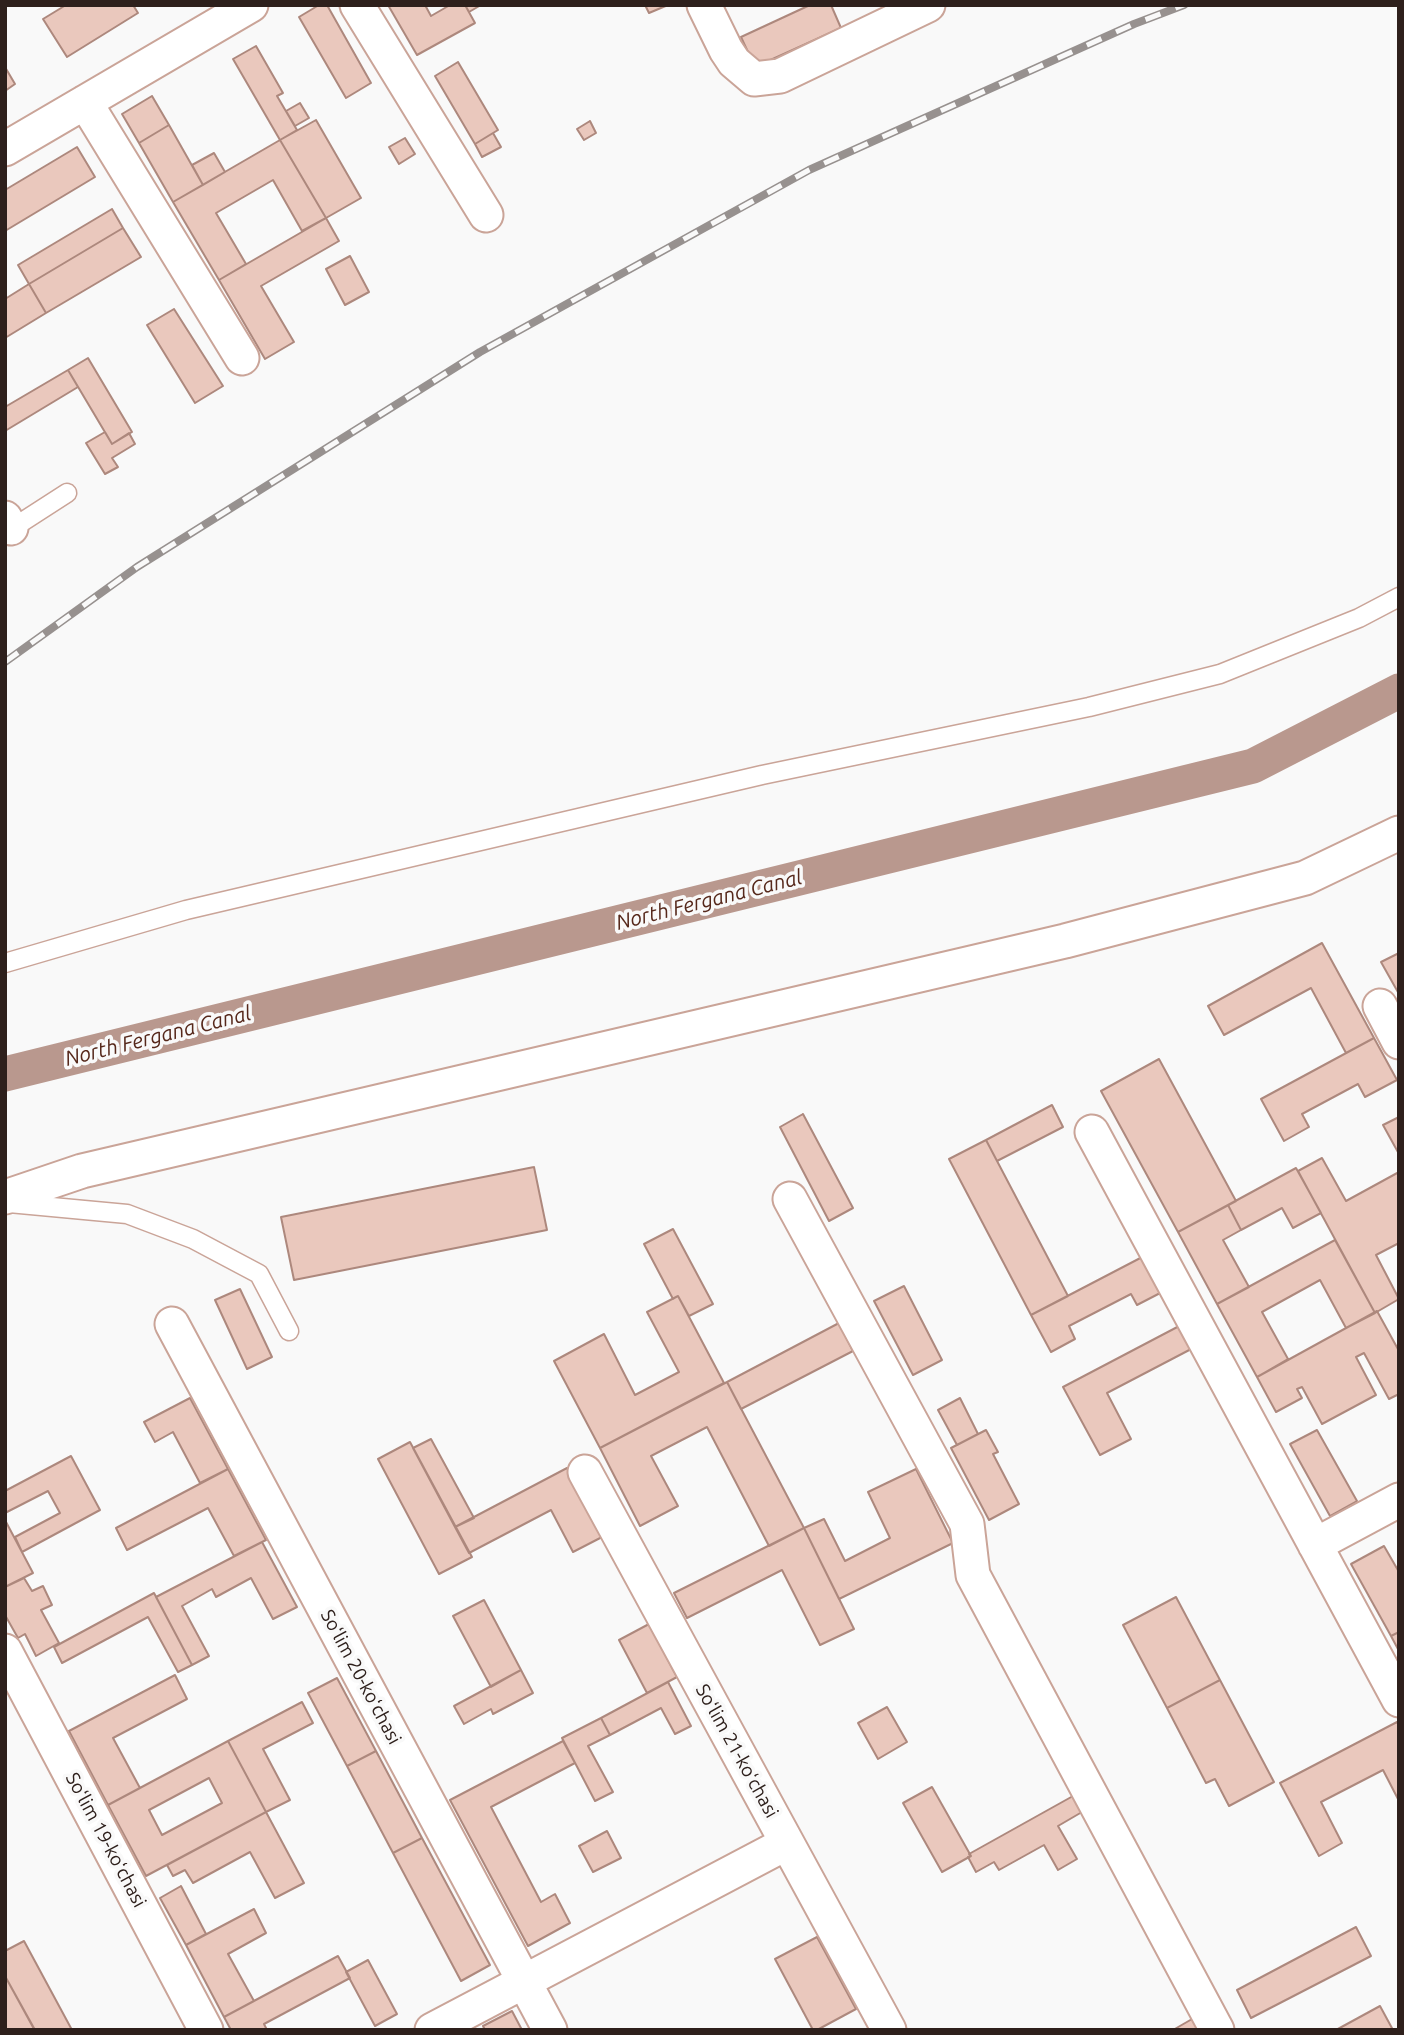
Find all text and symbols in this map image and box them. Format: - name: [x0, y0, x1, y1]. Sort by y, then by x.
- water label: North Fergana Canal: [613, 865, 805, 935]
- water label: North Fergana Canal: [62, 1001, 254, 1071]
- street label: Soʻlim 20-koʻchasi: [316, 1606, 406, 1748]
- street label: Soʻlim 21-koʻchasi: [691, 1680, 783, 1822]
- street label: Soʻlim 19-koʻchasi: [61, 1769, 151, 1911]

